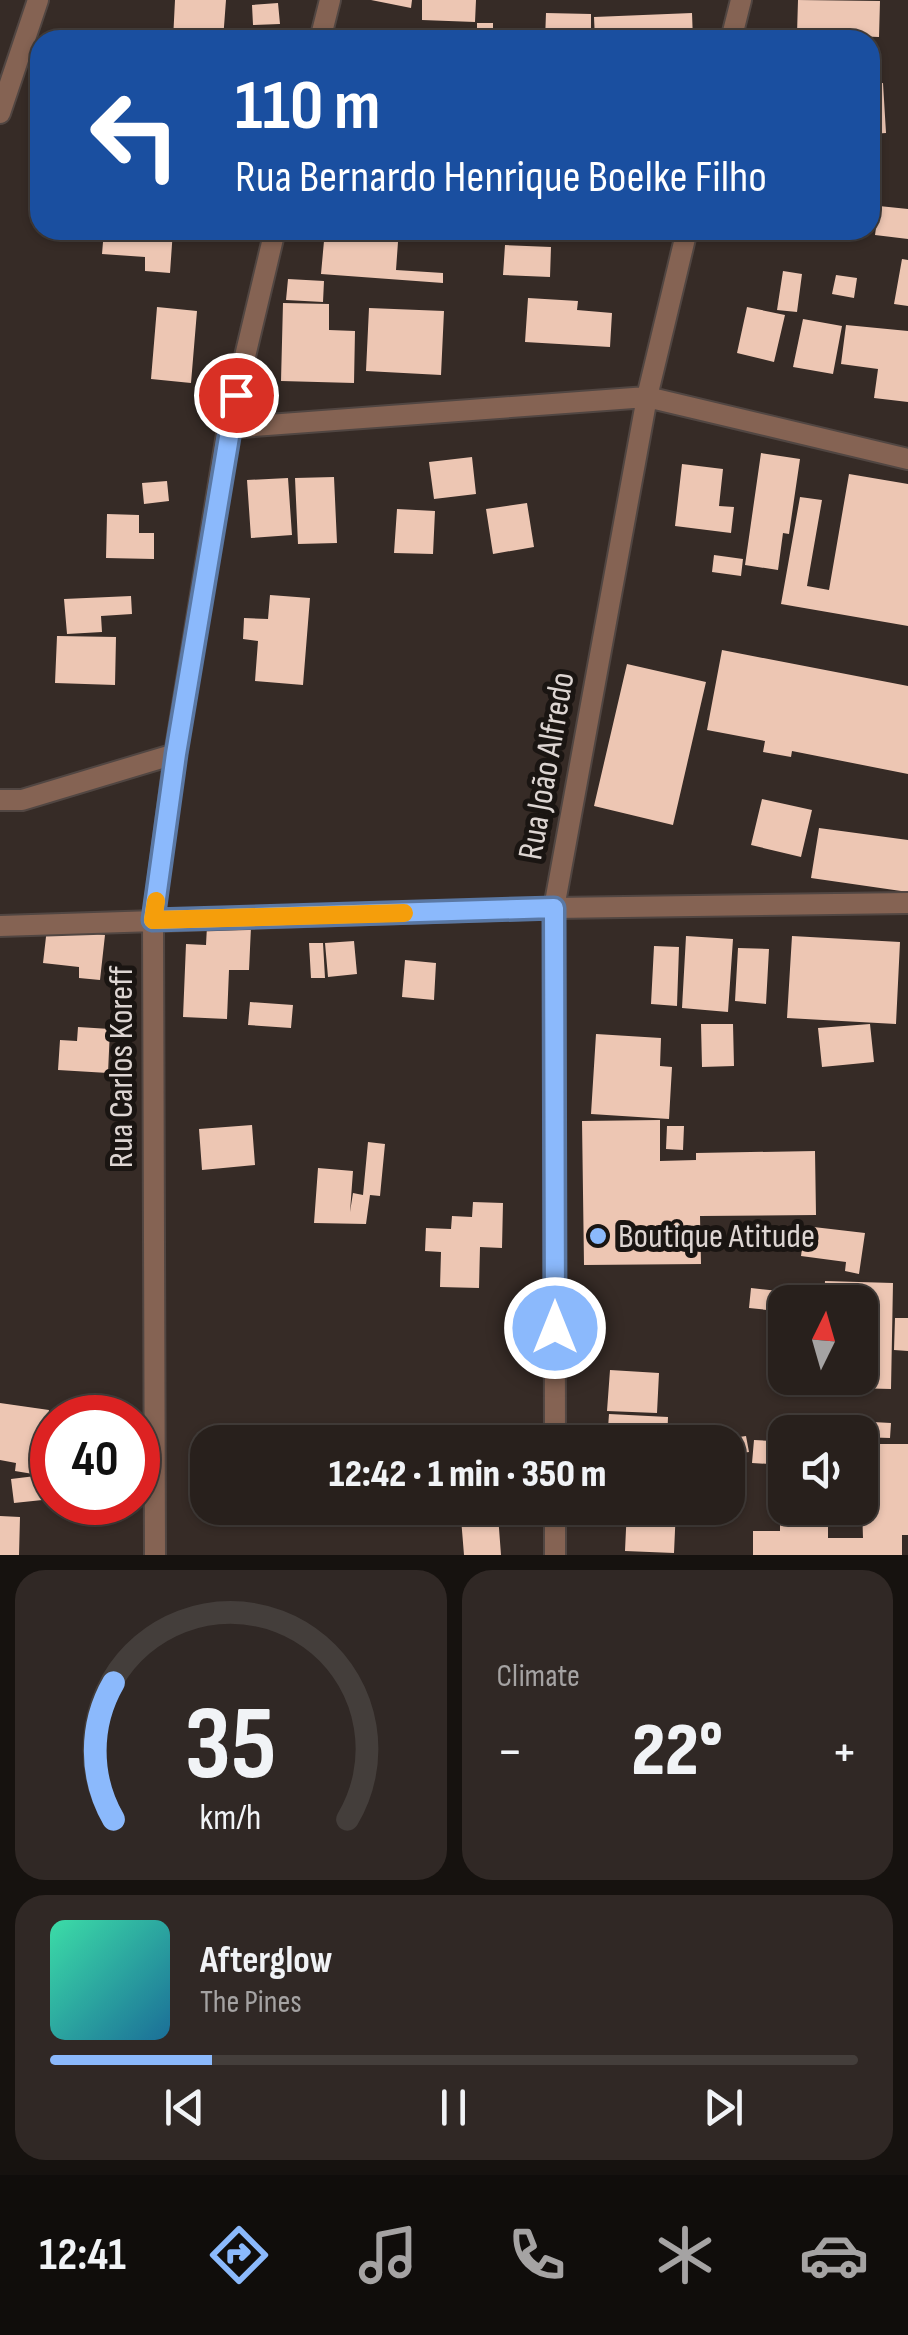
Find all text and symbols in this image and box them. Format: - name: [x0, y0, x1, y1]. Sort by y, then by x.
- text: 110 m: [235, 65, 381, 149]
- icon: left: [70, 70, 200, 200]
- text: Rua Bernardo Henrique Boelke Filho: [235, 150, 767, 205]
- pin: [194, 353, 279, 438]
- icon: arrive: [209, 368, 264, 423]
- street label: Rua João Alfredo: [509, 669, 585, 863]
- street label: Rua Carlos Koreff: [100, 965, 143, 1168]
- place label: Boutique Atitude: [618, 1215, 815, 1258]
- marker: Boutique Atitude: [587, 1225, 609, 1247]
- position arrow: [503, 1276, 607, 1380]
- north arrow: [768, 1285, 878, 1395]
- map controls: [768, 1285, 878, 1525]
- speed limit sign: 40: [30, 1395, 160, 1525]
- button: sound: [768, 1415, 878, 1525]
- text: 12:42 · 1 min · 350 m: [329, 1452, 606, 1497]
- text: Climate: [497, 1657, 580, 1696]
- text: 35: [185, 1683, 277, 1808]
- text: 22°: [631, 1706, 723, 1797]
- text: −: [497, 1719, 523, 1786]
- text: +: [831, 1719, 858, 1786]
- text: km/h: [200, 1797, 262, 1840]
- text: Afterglow: [200, 1938, 333, 1983]
- text: The Pines: [200, 1983, 302, 2022]
- icon: previous: [157, 2080, 212, 2135]
- icon: pause: [426, 2080, 481, 2135]
- icon: next: [696, 2080, 751, 2135]
- icon: directions: [204, 2220, 274, 2290]
- icon: music: [353, 2220, 423, 2290]
- icon: phone: [502, 2220, 572, 2290]
- icon: climate: [650, 2220, 720, 2290]
- icon: car: [799, 2220, 869, 2290]
- text: 12:41: [39, 2228, 126, 2283]

